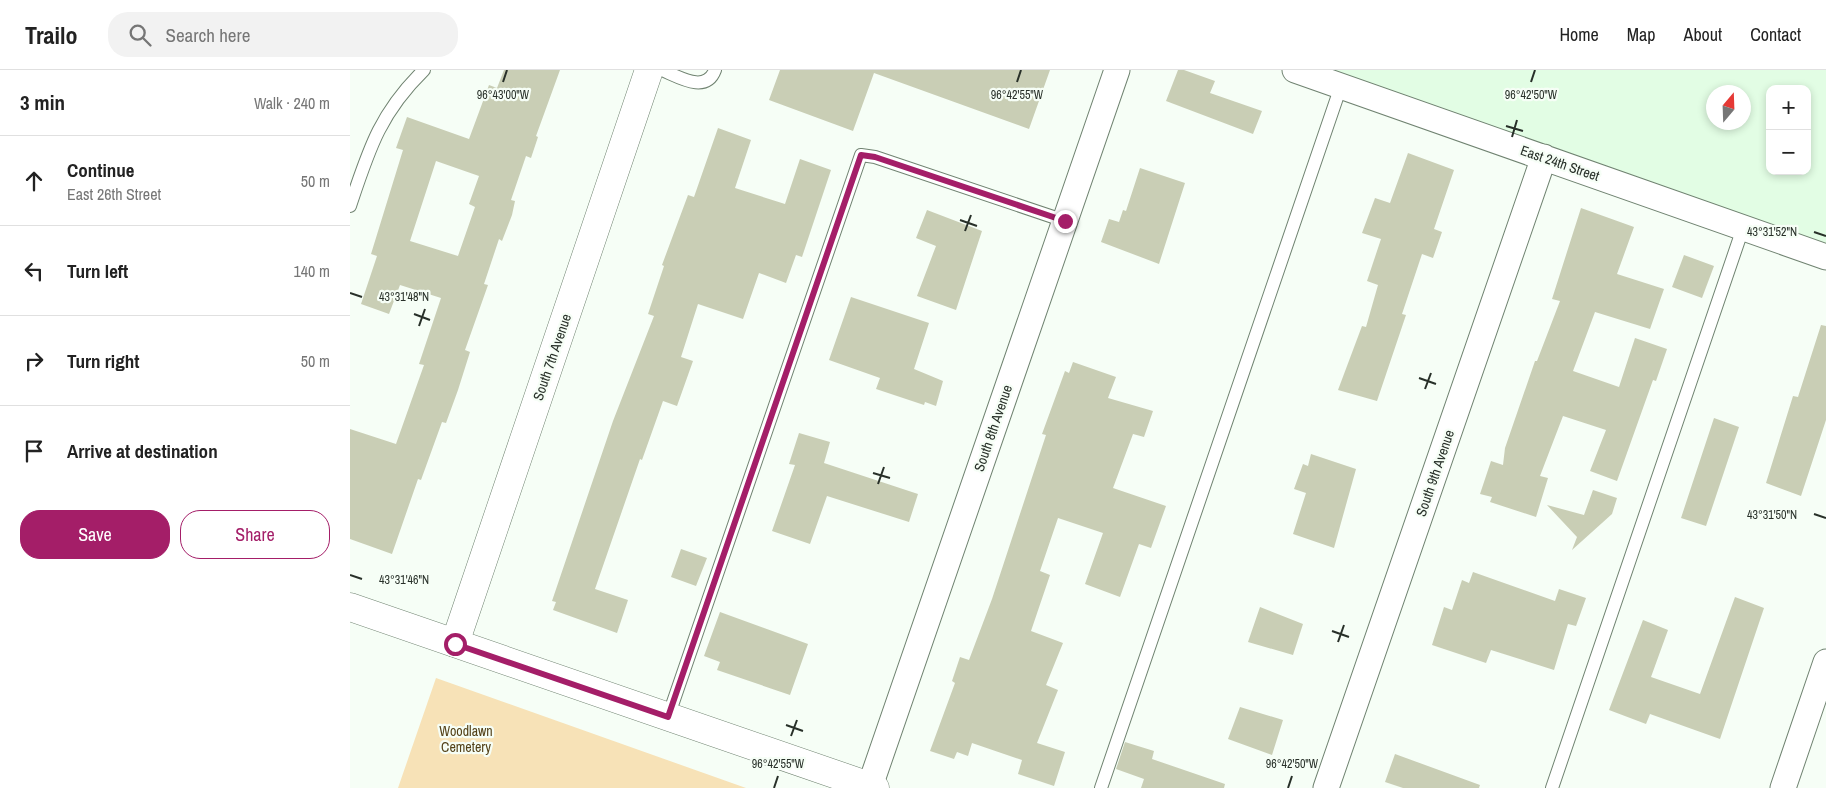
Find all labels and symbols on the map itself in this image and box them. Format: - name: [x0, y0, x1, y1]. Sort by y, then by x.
- north arrow: [1706, 85, 1751, 130]
- text: 96°43'00"W: [477, 87, 530, 103]
- text: 96°42'55"W: [991, 87, 1044, 103]
- text: 96°42'50"W: [1505, 87, 1558, 103]
- street label: East 24th Street: [1518, 141, 1602, 185]
- route end: [1054, 210, 1077, 233]
- text: 43°31'52"N: [1747, 224, 1797, 240]
- text: 43°31'48"N: [379, 289, 429, 305]
- street label: South 7th Avenue: [529, 311, 575, 403]
- street label: South 8th Avenue: [970, 382, 1016, 474]
- street label: South 9th Avenue: [1412, 427, 1458, 519]
- text: 43°31'50"N: [1747, 507, 1797, 523]
- text: 43°31'46"N: [379, 572, 429, 588]
- route start: [444, 633, 467, 656]
- park label: Woodlawn Cemetery: [439, 722, 493, 756]
- text: 96°42'55"W: [752, 756, 805, 772]
- text: 96°42'50"W: [1266, 756, 1319, 772]

